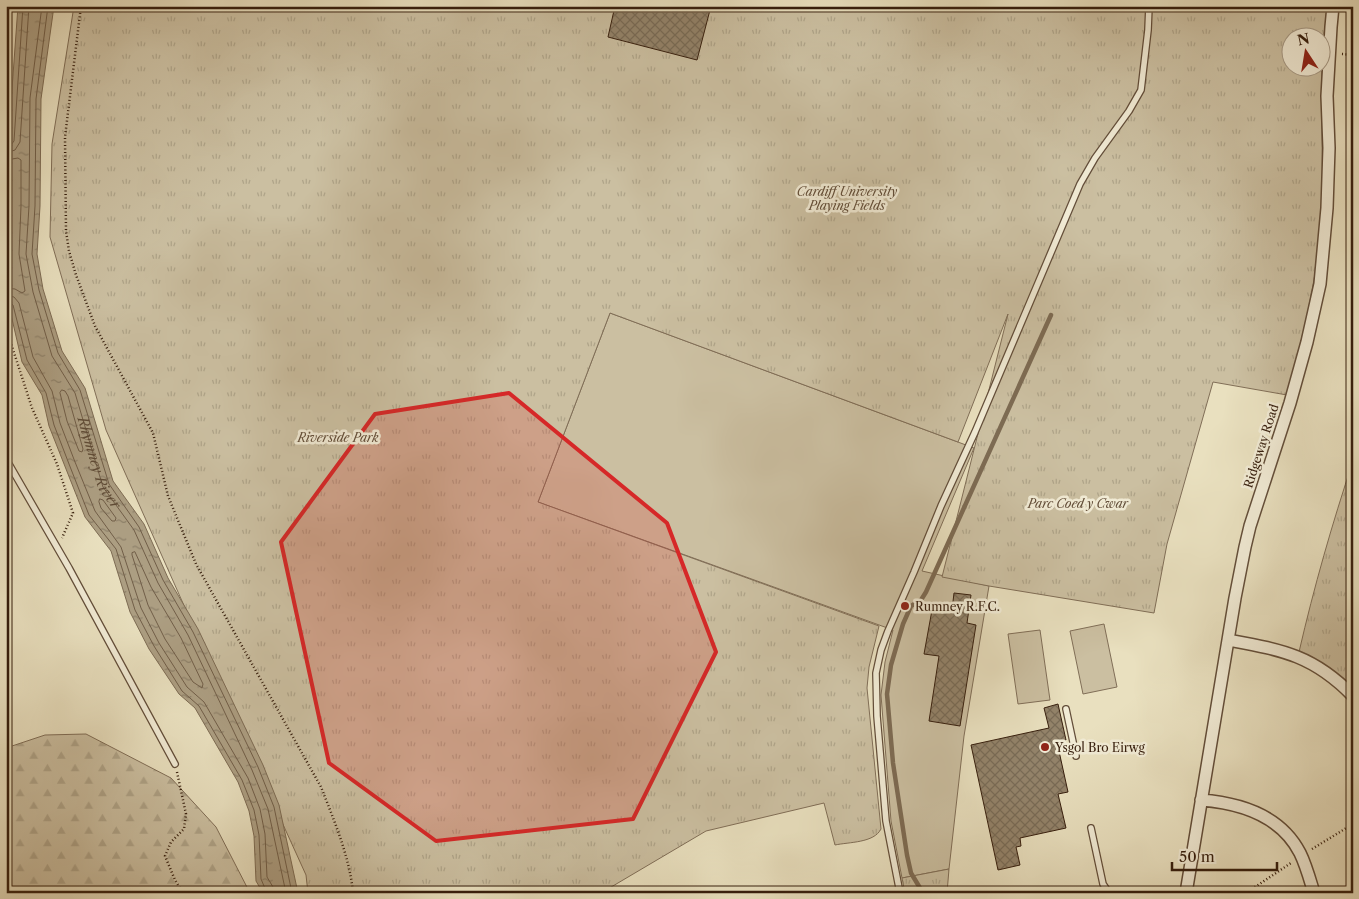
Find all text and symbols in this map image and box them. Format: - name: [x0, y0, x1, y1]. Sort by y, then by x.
- north arrow: [1282, 28, 1332, 78]
- text: N: [1295, 29, 1311, 49]
- park label: Cardiff University Playing Fields: [797, 184, 897, 213]
- street label: Ridgeway Road: [1240, 401, 1282, 490]
- water label: Rhymney River: [73, 414, 126, 514]
- park label: Riverside Park: [296, 430, 379, 445]
- park label: Parc Coed y Cwar: [1027, 496, 1130, 511]
- place label: Rumney R.F.C.: [915, 599, 1000, 614]
- marker: Rumney R.F.C.: [899, 600, 911, 612]
- place label: Ysgol Bro Eirwg: [1054, 740, 1145, 755]
- marker: Ysgol Bro Eirwg: [1039, 741, 1051, 753]
- scale bar: [1172, 839, 1276, 871]
- text: 50 m: [1179, 847, 1215, 866]

